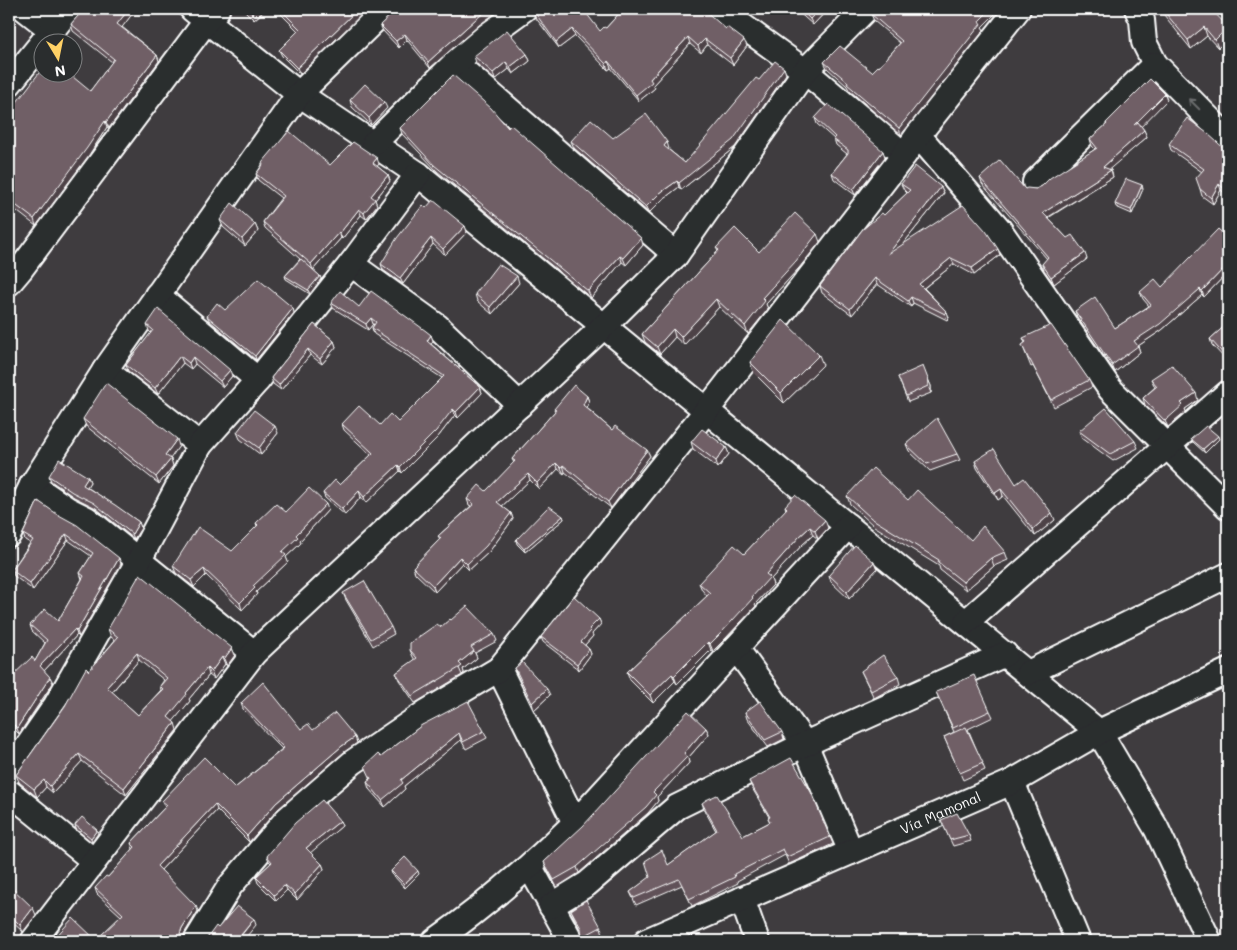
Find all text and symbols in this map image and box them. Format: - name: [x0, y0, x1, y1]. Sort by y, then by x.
- north arrow: [32, 32, 82, 82]
- text: N: [53, 61, 67, 82]
- one-way arrow: [1188, 97, 1200, 110]
- street label: Vía Mamonal: [897, 787, 983, 838]

